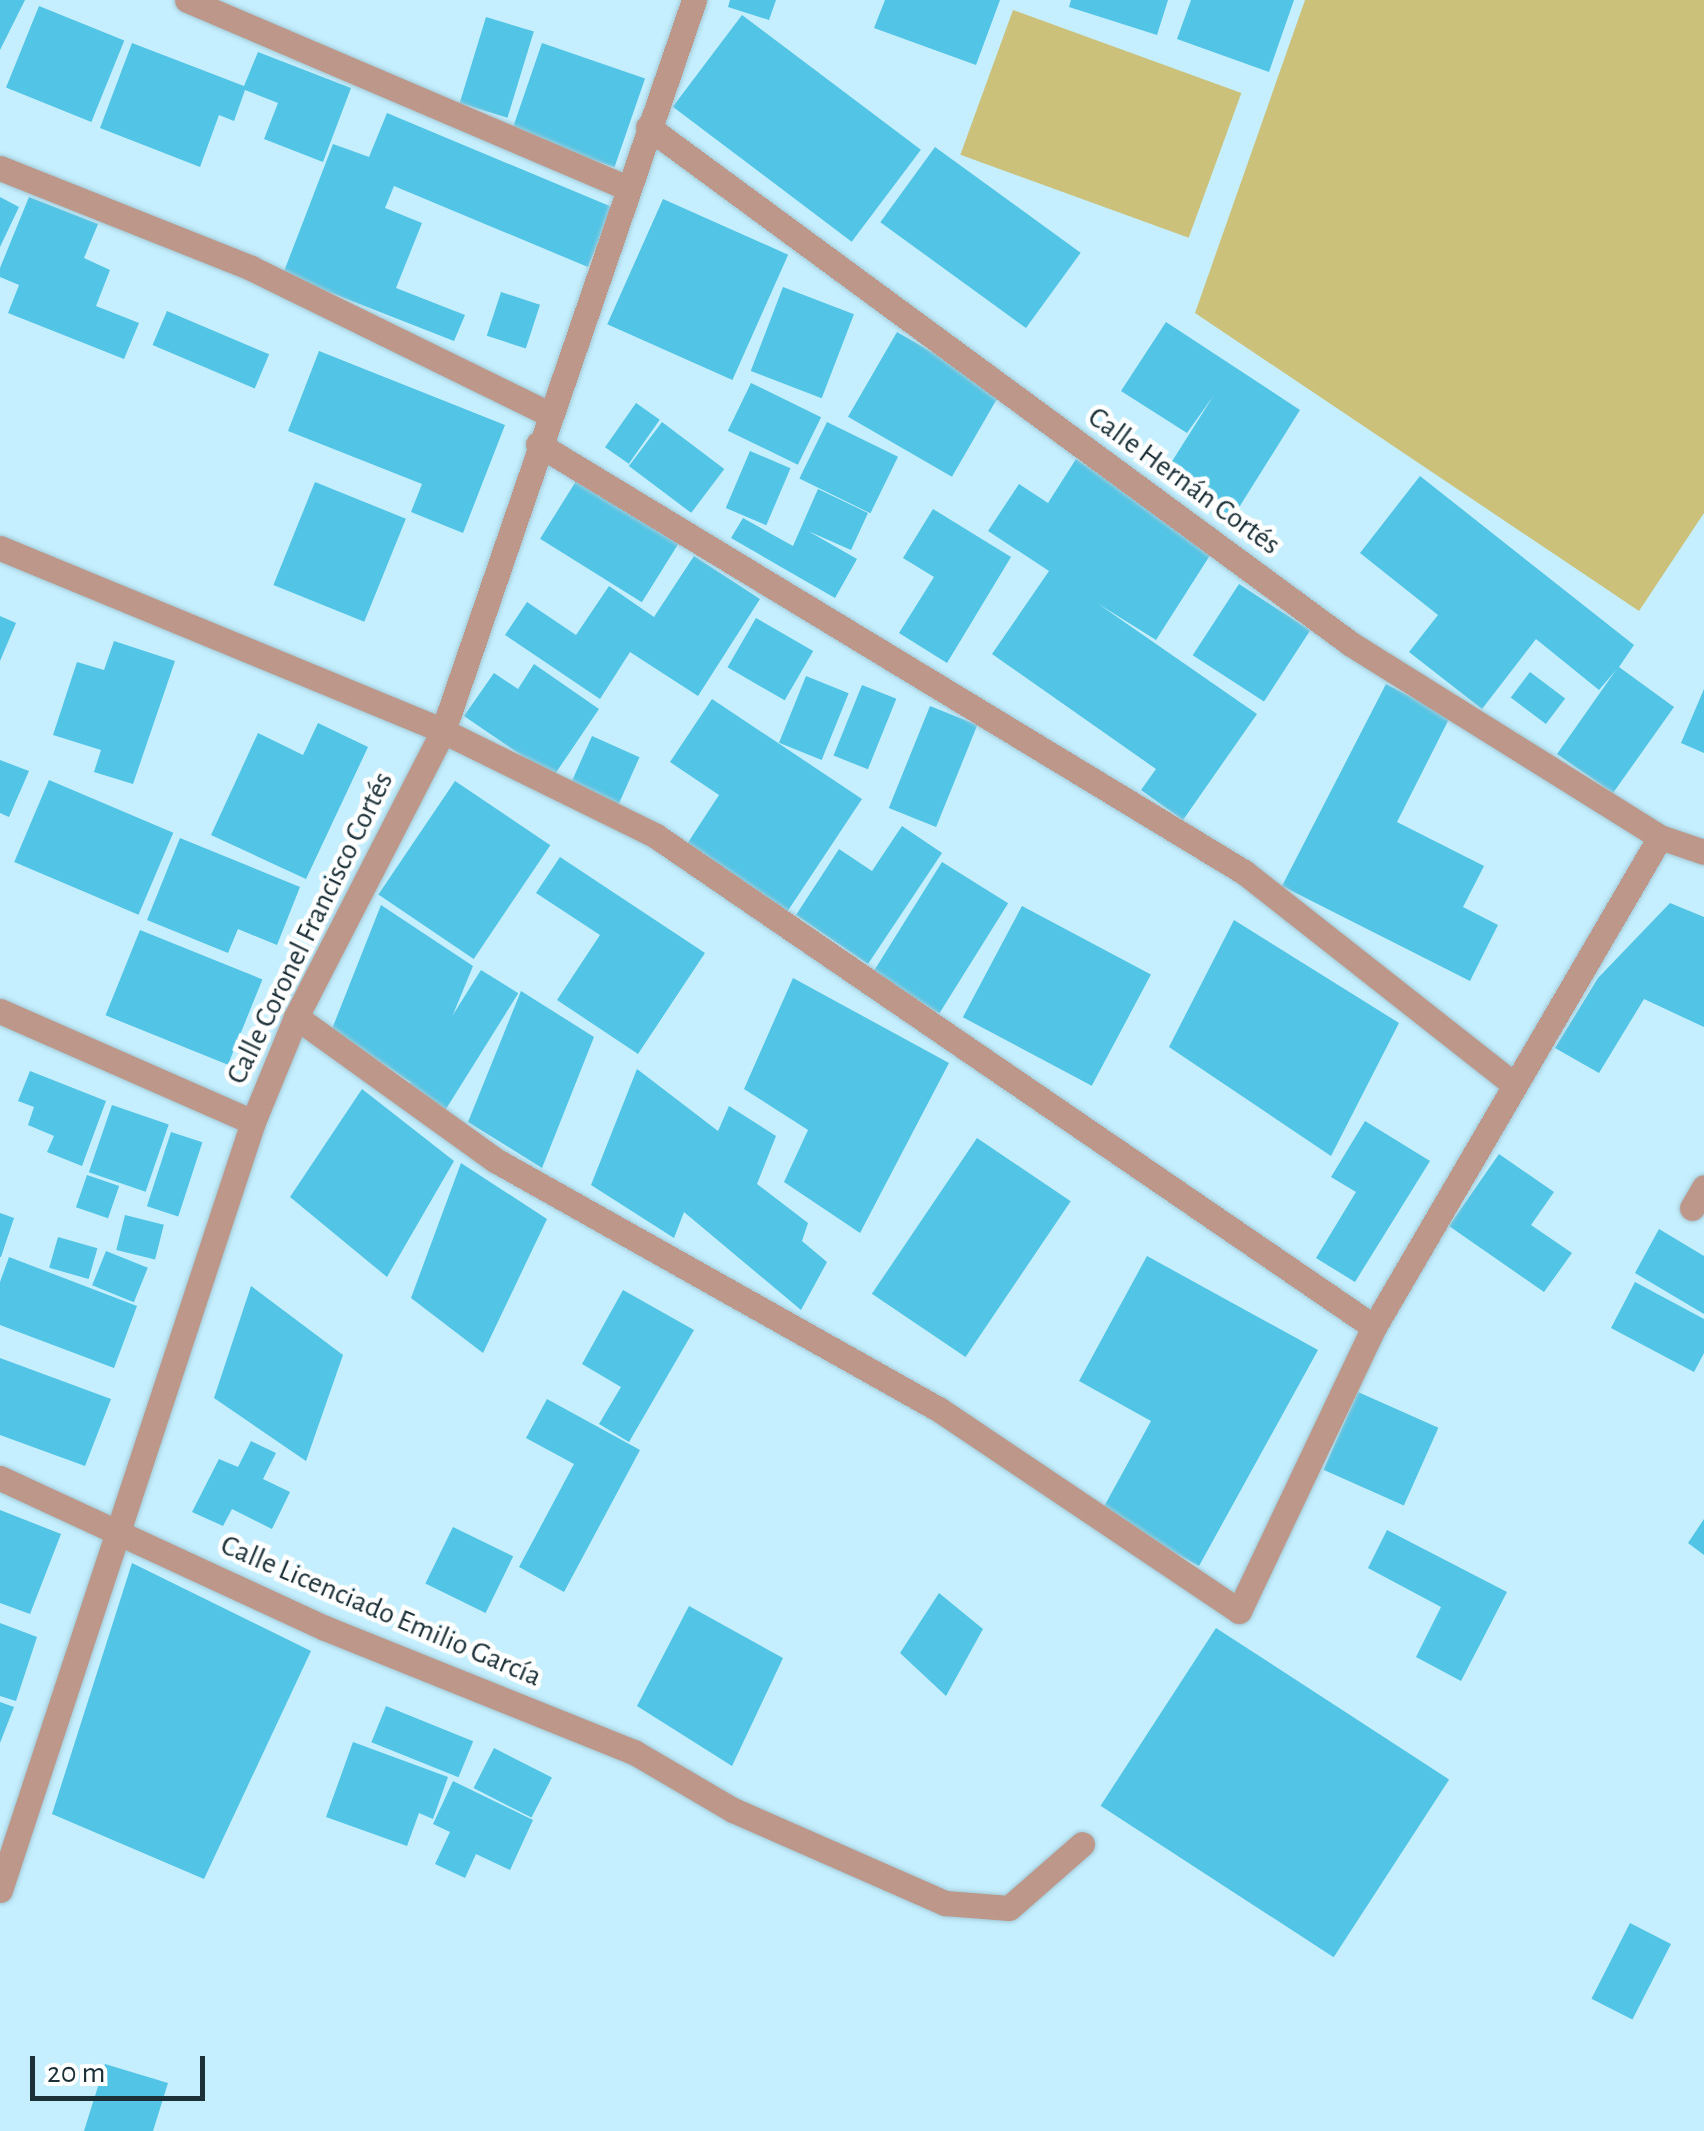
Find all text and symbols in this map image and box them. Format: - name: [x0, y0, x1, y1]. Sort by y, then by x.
- street label: Calle Hernán Cortés: [1081, 399, 1287, 563]
- street label: Calle Coronel Francisco Cortés: [219, 766, 401, 1090]
- street label: Calle Licenciado Emilio García: [215, 1527, 547, 1695]
- scale bar: [35, 2036, 210, 2098]
- text: 20 m: [47, 2058, 105, 2088]

